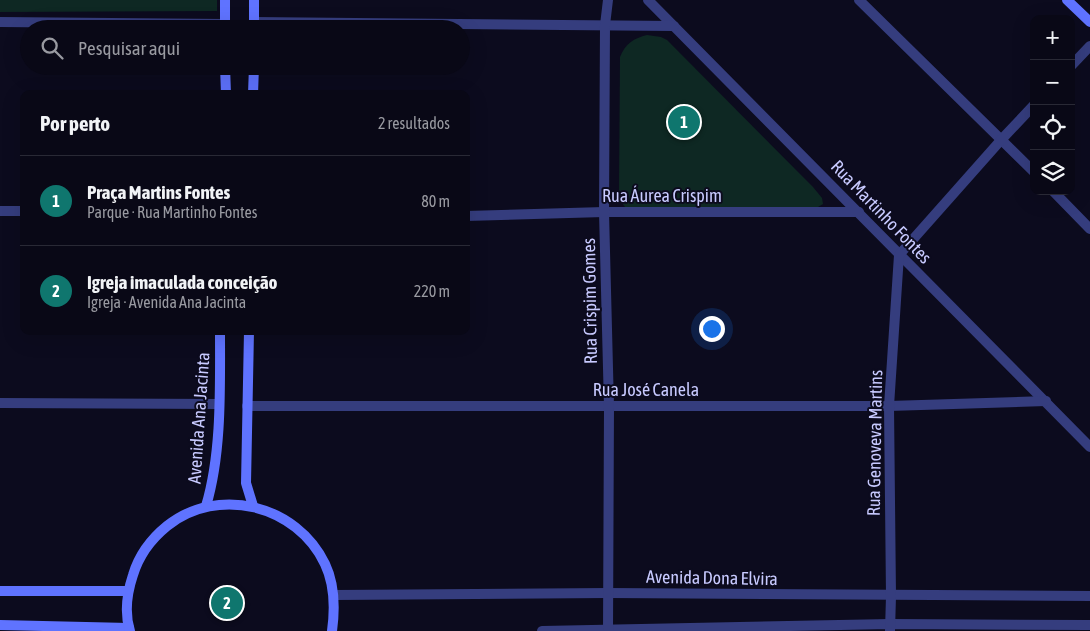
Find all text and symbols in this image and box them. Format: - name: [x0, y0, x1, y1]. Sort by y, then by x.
- map controls: [1030, 15, 1075, 195]
- button: +: [1030, 15, 1075, 60]
- search box: [20, 20, 470, 75]
- icon: search: [38, 34, 66, 62]
- text: Pesquisar aqui: [78, 37, 180, 59]
- button: −: [1030, 60, 1075, 105]
- pin: 1: [668, 103, 700, 141]
- button: locate: [1030, 105, 1075, 150]
- text: Por perto: [40, 111, 110, 135]
- text: 2 resultados: [378, 114, 450, 132]
- button: layers: [1030, 150, 1075, 195]
- street label: Rua Martinho Fontes: [827, 156, 936, 268]
- text: Praça Martins Fontes: [87, 181, 230, 203]
- street label: Rua Áurea Crispim: [602, 185, 722, 206]
- text: 1: [52, 192, 60, 210]
- text: 80 m: [421, 192, 450, 210]
- text: Parque · Rua Martinho Fontes: [87, 203, 257, 221]
- street label: Rua Crispim Gomes: [578, 238, 601, 364]
- text: Igreja imaculada conceição: [87, 271, 277, 293]
- text: 2: [52, 282, 60, 300]
- text: 220 m: [414, 282, 450, 300]
- text: Igreja · Avenida Ana Jacinta: [87, 293, 246, 311]
- your location: [699, 316, 725, 342]
- street label: Avenida Ana Jacinta: [183, 351, 214, 485]
- street label: Rua Genoveva Martins: [863, 370, 886, 516]
- street label: Rua José Canela: [593, 379, 699, 400]
- street label: Avenida Dona Elvira: [646, 566, 778, 589]
- pin: 2: [211, 584, 243, 622]

